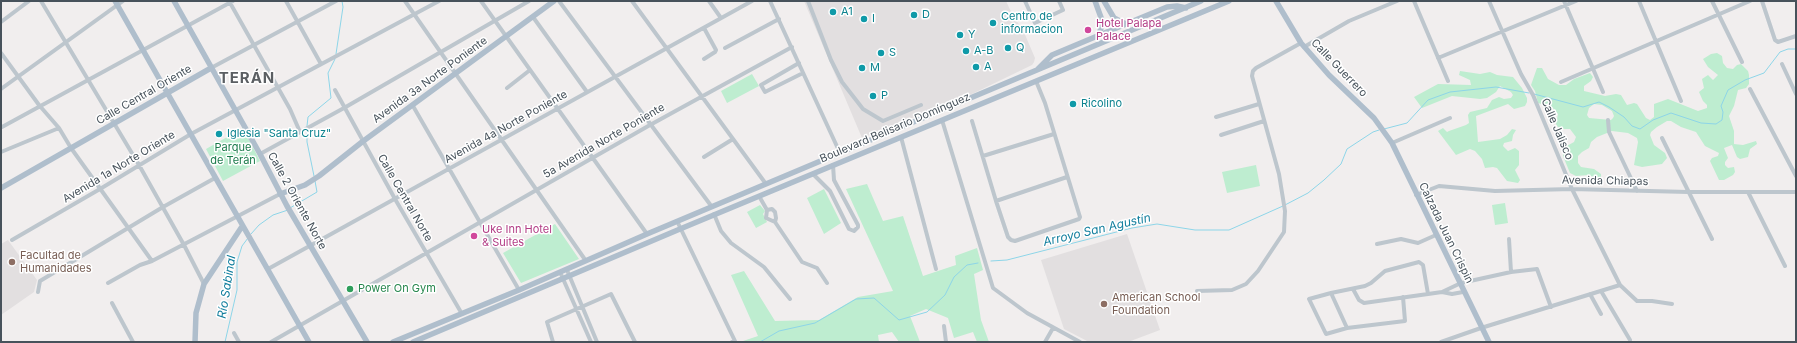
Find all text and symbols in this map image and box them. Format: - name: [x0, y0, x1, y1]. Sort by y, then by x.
- place label: A1: [841, 5, 853, 19]
- marker: A1: [828, 7, 838, 17]
- place label: D: [922, 8, 930, 22]
- marker: D: [909, 10, 919, 20]
- place label: Centro de informacion: [1001, 10, 1063, 36]
- place label: I: [872, 12, 875, 26]
- marker: I: [859, 14, 869, 24]
- place label: Hotel Palapa Palace: [1096, 17, 1161, 43]
- marker: Centro de informacion: [988, 18, 998, 28]
- marker: Hotel Palapa Palace: [1083, 25, 1093, 35]
- place label: Y: [968, 28, 975, 42]
- marker: Y: [955, 30, 965, 40]
- street label: Avenida 3a Norte Poniente: [370, 34, 490, 126]
- street label: Calle Guerrero: [1308, 36, 1370, 100]
- place label: Q: [1016, 41, 1024, 55]
- marker: Q: [1003, 43, 1013, 53]
- place label: A-B: [974, 44, 993, 58]
- place label: S: [889, 46, 896, 60]
- marker: A-B: [961, 46, 971, 56]
- marker: S: [876, 48, 886, 58]
- place label: A: [984, 60, 992, 74]
- place label: M: [870, 61, 880, 75]
- street label: Calle Central Oriente: [94, 62, 194, 128]
- marker: A: [971, 62, 981, 72]
- marker: M: [857, 63, 867, 73]
- district label: TERÁN: [219, 69, 275, 87]
- street label: Avenida 4a Norte Poniente: [442, 88, 570, 166]
- place label: P: [881, 89, 888, 103]
- street label: Boulevard Belisario Domínguez: [818, 90, 972, 166]
- marker: P: [868, 91, 878, 101]
- street label: Calle Jalisco: [1538, 96, 1576, 162]
- place label: Ricolino: [1081, 97, 1122, 111]
- marker: Ricolino: [1068, 99, 1078, 109]
- street label: 5a Avenida Norte Poniente: [541, 101, 667, 181]
- place label: Iglesia "Santa Cruz": [227, 127, 331, 141]
- street label: Avenida 1a Norte Oriente: [61, 128, 177, 206]
- marker: Iglesia "Santa Cruz": [214, 129, 224, 139]
- park label: Parque de Terán: [210, 141, 256, 167]
- street label: Calle 2 Oriente Norte: [265, 150, 329, 252]
- street label: Calle Central Norte: [375, 152, 435, 244]
- street label: Avenida Chiapas: [1562, 174, 1648, 188]
- street label: Calzada Juan Crispin: [1416, 180, 1476, 286]
- water label: Arroyo San Agustín: [1042, 211, 1152, 249]
- place label: Uke Inn Hotel & Suites: [482, 223, 552, 249]
- marker: Uke Inn Hotel & Suites: [469, 231, 479, 241]
- place label: Facultad de Humanidades: [20, 249, 92, 275]
- water label: Río Sabinal: [215, 254, 239, 320]
- marker: Facultad de Humanidades: [7, 257, 17, 267]
- place label: Power On Gym: [358, 282, 436, 296]
- marker: Power On Gym: [345, 284, 355, 294]
- place label: American School Foundation: [1112, 291, 1200, 317]
- marker: American School Foundation: [1099, 299, 1109, 309]

